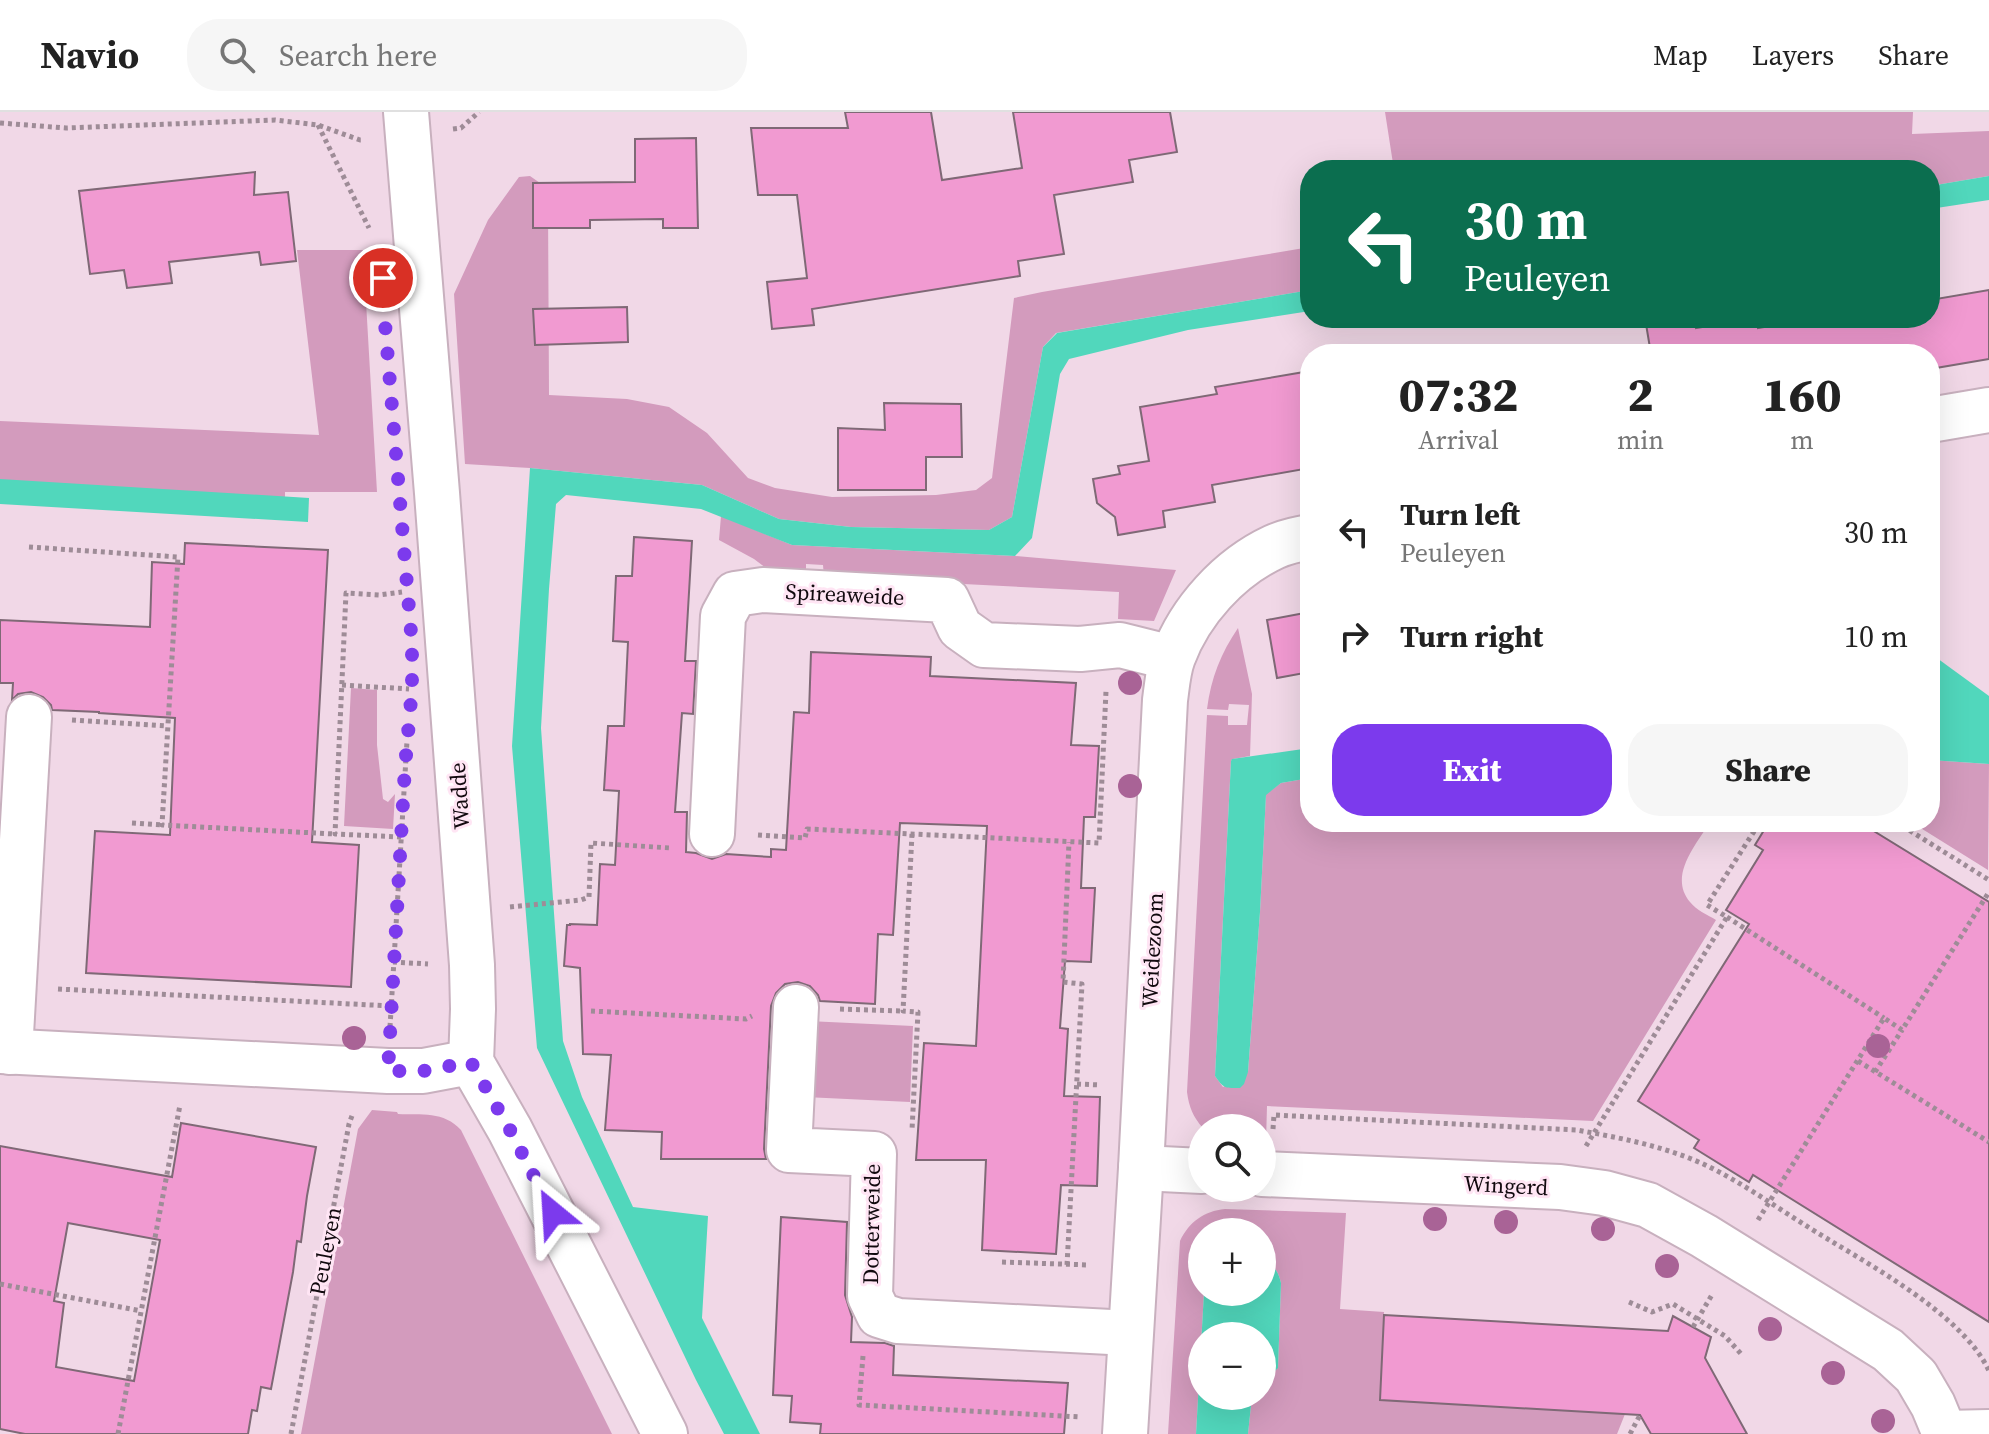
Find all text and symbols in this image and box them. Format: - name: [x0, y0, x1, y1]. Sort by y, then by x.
- search box: [187, 19, 747, 91]
- text: Navio: [40, 29, 139, 81]
- icon: search: [215, 33, 259, 77]
- text: Search here: [279, 35, 437, 76]
- text: Map: [1653, 36, 1708, 74]
- text: Layers: [1752, 36, 1834, 74]
- text: Share: [1878, 36, 1949, 74]
- text: 30 m: [1464, 181, 1587, 258]
- icon: left: [1332, 192, 1436, 296]
- pin: [349, 244, 417, 312]
- text: Peuleyen: [1464, 254, 1610, 303]
- icon: arrive: [361, 256, 405, 300]
- text: 07:32: [1398, 361, 1519, 427]
- text: 2: [1627, 361, 1654, 427]
- text: 160: [1762, 361, 1842, 427]
- text: Arrival: [1418, 422, 1499, 458]
- text: min: [1617, 422, 1664, 458]
- text: m: [1790, 422, 1814, 458]
- text: Turn left: [1400, 494, 1520, 535]
- icon: left: [1332, 510, 1376, 554]
- text: 30 m: [1844, 512, 1908, 553]
- text: Peuleyen: [1400, 535, 1506, 571]
- street label: Spireaweide: [785, 576, 905, 612]
- icon: right: [1332, 614, 1376, 658]
- text: Turn right: [1400, 616, 1543, 657]
- text: 10 m: [1844, 616, 1908, 657]
- button: Exit: [1332, 724, 1612, 816]
- button: Share: [1628, 724, 1908, 816]
- street label: Wadde: [442, 762, 476, 830]
- street label: Weidezoom: [1134, 892, 1170, 1008]
- map controls: [1188, 1114, 1276, 1410]
- button: search: [1188, 1114, 1276, 1202]
- street label: Dotterweide: [855, 1163, 887, 1285]
- street label: Wingerd: [1463, 1168, 1550, 1202]
- position arrow: [511, 1171, 595, 1255]
- street label: Peuleyen: [302, 1204, 348, 1298]
- button: +: [1188, 1218, 1276, 1306]
- button: −: [1188, 1322, 1276, 1410]

